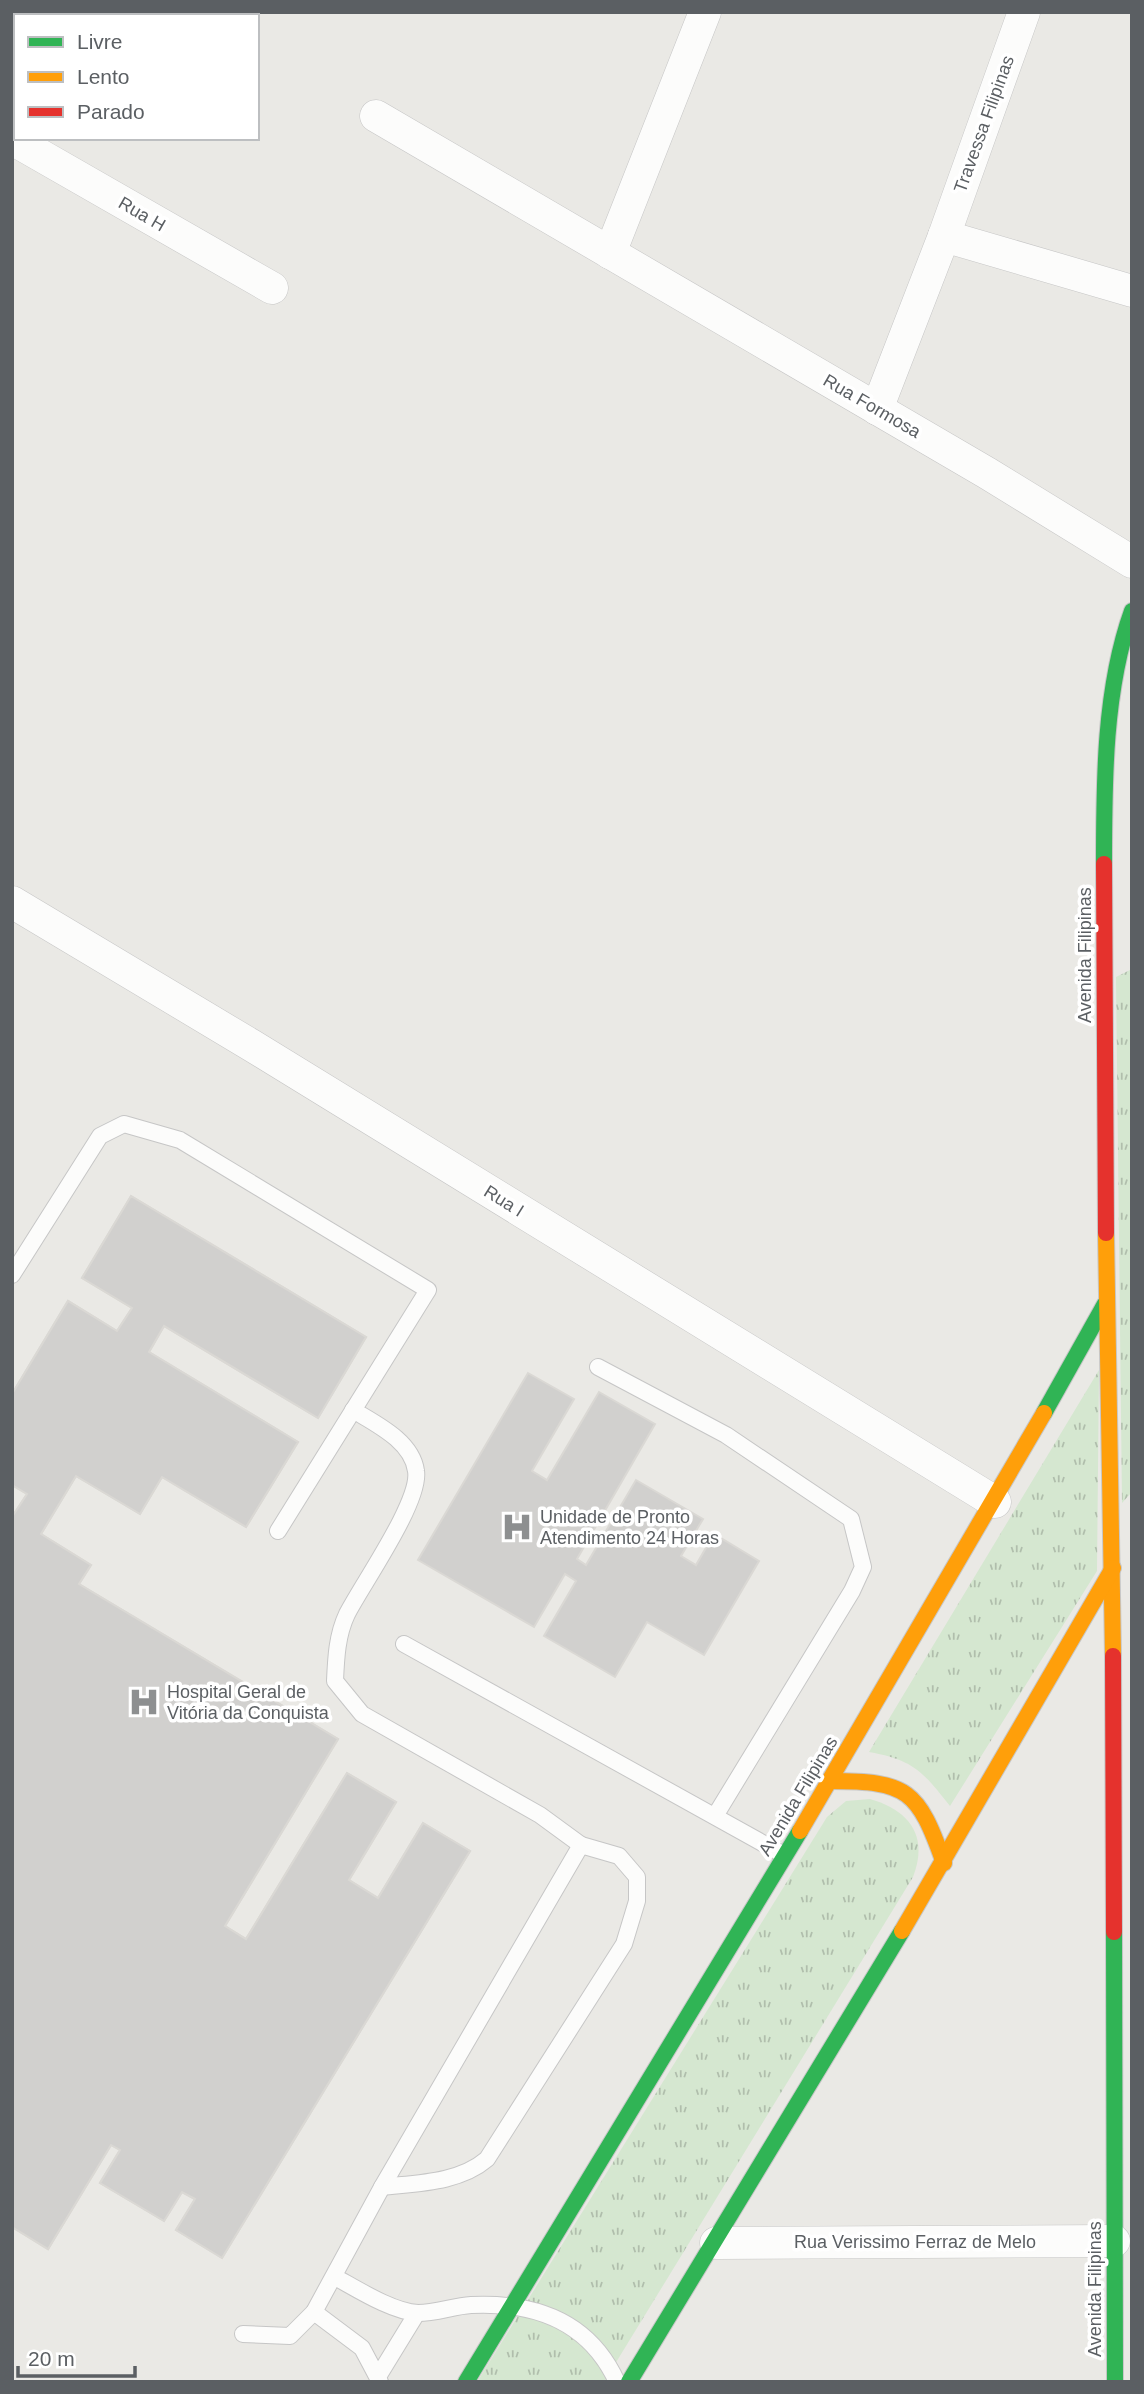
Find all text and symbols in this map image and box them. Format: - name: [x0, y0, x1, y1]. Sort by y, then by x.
- legend: [14, 14, 259, 140]
- text: Livre: [77, 30, 123, 53]
- street label: Travessa Filipinas: [950, 53, 1018, 195]
- text: Lento: [77, 65, 130, 88]
- text: Parado: [77, 100, 145, 123]
- street label: Rua H: [115, 193, 169, 235]
- street label: Rua Formosa: [820, 370, 925, 442]
- street label: Avenida Filipinas: [1075, 887, 1095, 1023]
- street label: Rua I: [480, 1181, 528, 1221]
- place label: Unidade de Pronto Atendimento 24 Horas: [540, 1507, 719, 1548]
- hospital icon: Unidade de Pronto Atendimento 24 Horas: [500, 1510, 534, 1544]
- place label: Hospital Geral de Vitória da Conquista: [167, 1682, 330, 1723]
- hospital icon: Hospital Geral de Vitória da Conquista: [127, 1685, 161, 1719]
- street label: Avenida Filipinas: [754, 1733, 842, 1859]
- street label: Avenida Filipinas: [1085, 2221, 1105, 2357]
- street label: Rua Verissimo Ferraz de Melo: [794, 2232, 1036, 2252]
- scale bar: [18, 2334, 135, 2378]
- text: 20 m: [28, 2347, 75, 2370]

